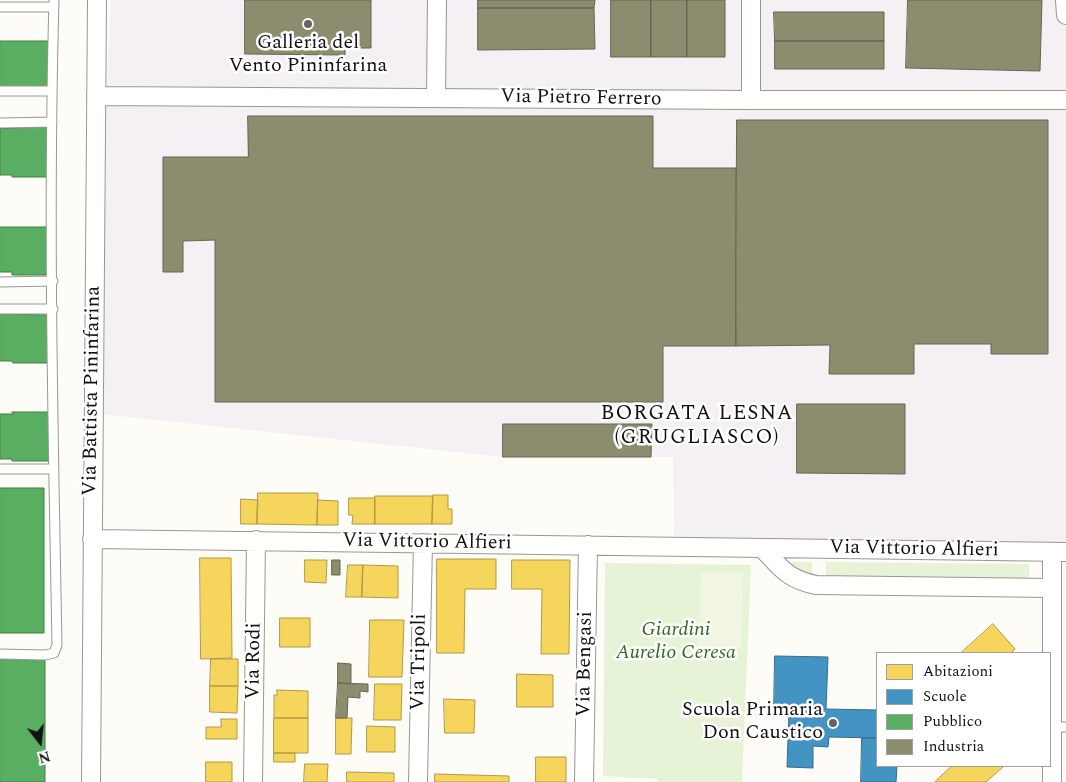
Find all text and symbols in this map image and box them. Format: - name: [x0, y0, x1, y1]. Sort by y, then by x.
- marker: Galleria del Vento Pininfarina: [302, 18, 314, 30]
- place label: Galleria del Vento Pininfarina: [229, 32, 387, 79]
- street label: Via Pietro Ferrero: [500, 86, 662, 112]
- street label: Via Battista Pininfarina: [79, 286, 107, 496]
- district label: BORGATA LESNA (GRUGLIASCO): [599, 402, 795, 452]
- street label: Via Vittorio Alfieri: [342, 530, 512, 556]
- street label: Via Vittorio Alfieri: [829, 537, 999, 563]
- street label: Via Bengasi: [573, 611, 599, 717]
- street label: Via Tripoli: [407, 613, 433, 711]
- park label: Giardini Aurelio Ceresa: [616, 619, 736, 666]
- street label: Via Rodi: [242, 622, 268, 700]
- legend: [876, 652, 1051, 767]
- text: Abitazioni: [923, 660, 993, 683]
- text: Scuole: [923, 685, 967, 708]
- place label: Scuola Primaria Don Caustico: [682, 699, 823, 746]
- text: Pubblico: [923, 710, 982, 733]
- north arrow: [15, 717, 65, 767]
- marker: Scuola Primaria Don Caustico: [827, 717, 839, 729]
- text: Industria: [923, 735, 984, 758]
- text: N: [36, 745, 53, 769]

